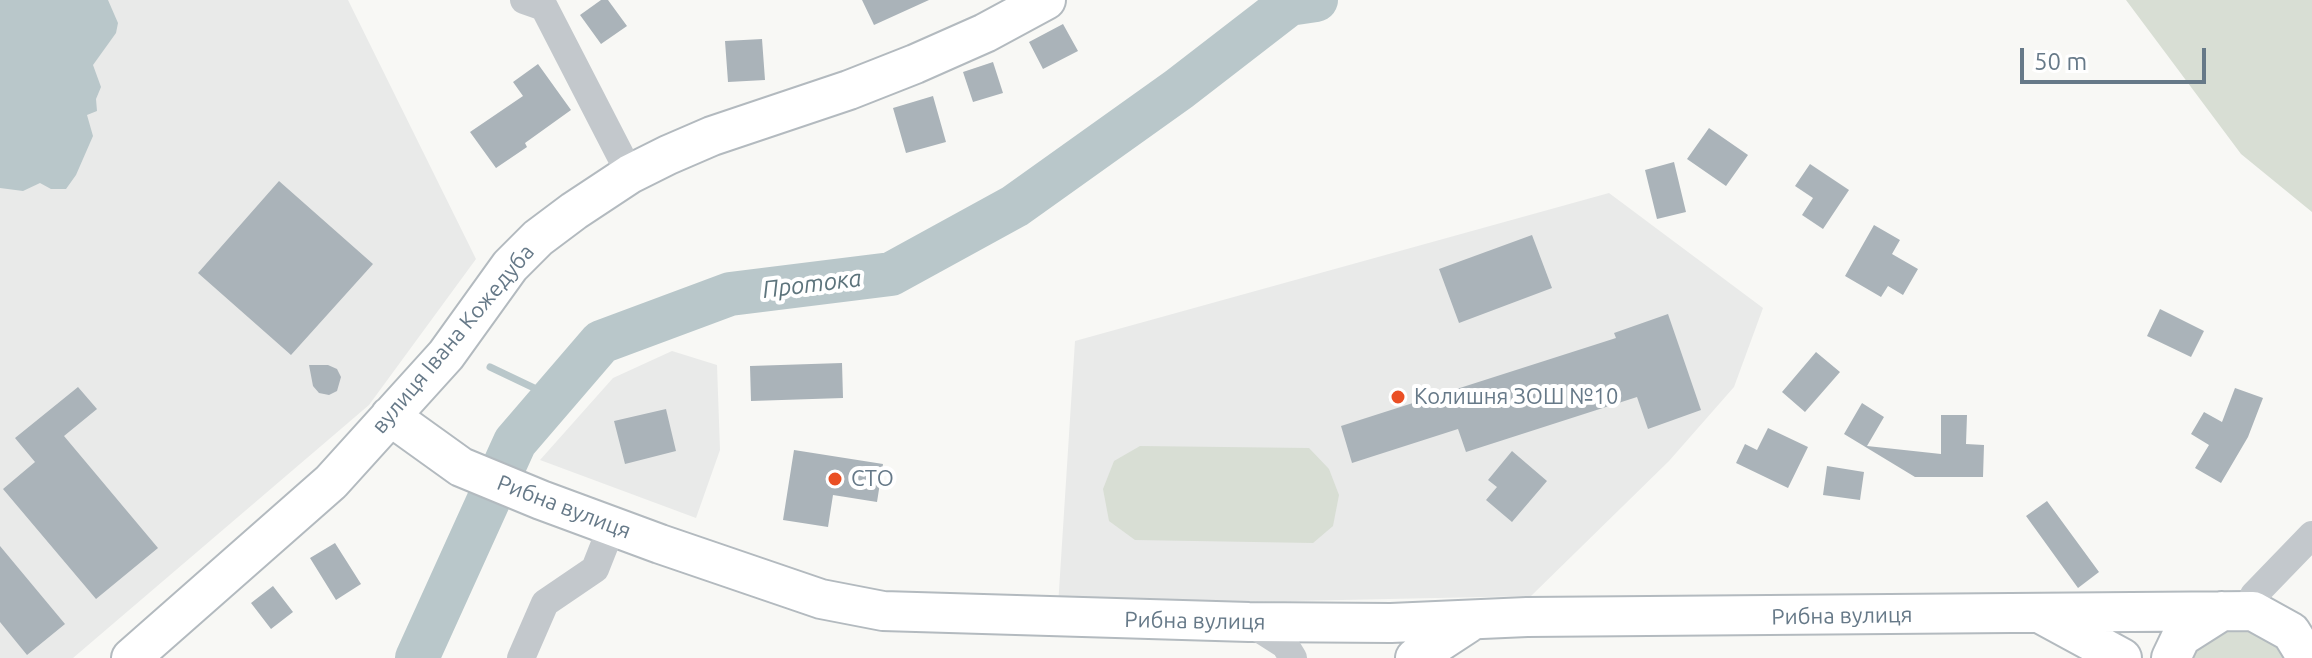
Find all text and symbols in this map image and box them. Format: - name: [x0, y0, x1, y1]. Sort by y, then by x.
- scale bar: [2024, 32, 2210, 82]
- text: 50 m: [2034, 48, 2087, 75]
- street label: вулиця Івана Кожедуба: [366, 239, 540, 439]
- water label: Протока: [761, 264, 863, 304]
- place label: Колишня ЗОШ №10: [1414, 384, 1618, 410]
- marker: Колишня ЗОШ №10: [1389, 388, 1407, 406]
- place label: СТО: [851, 466, 894, 492]
- street label: Рибна вулиця: [493, 469, 635, 545]
- marker: СТО: [826, 470, 844, 488]
- street label: Рибна вулиця: [1771, 602, 1913, 630]
- street label: Рибна вулиця: [1124, 607, 1266, 635]

